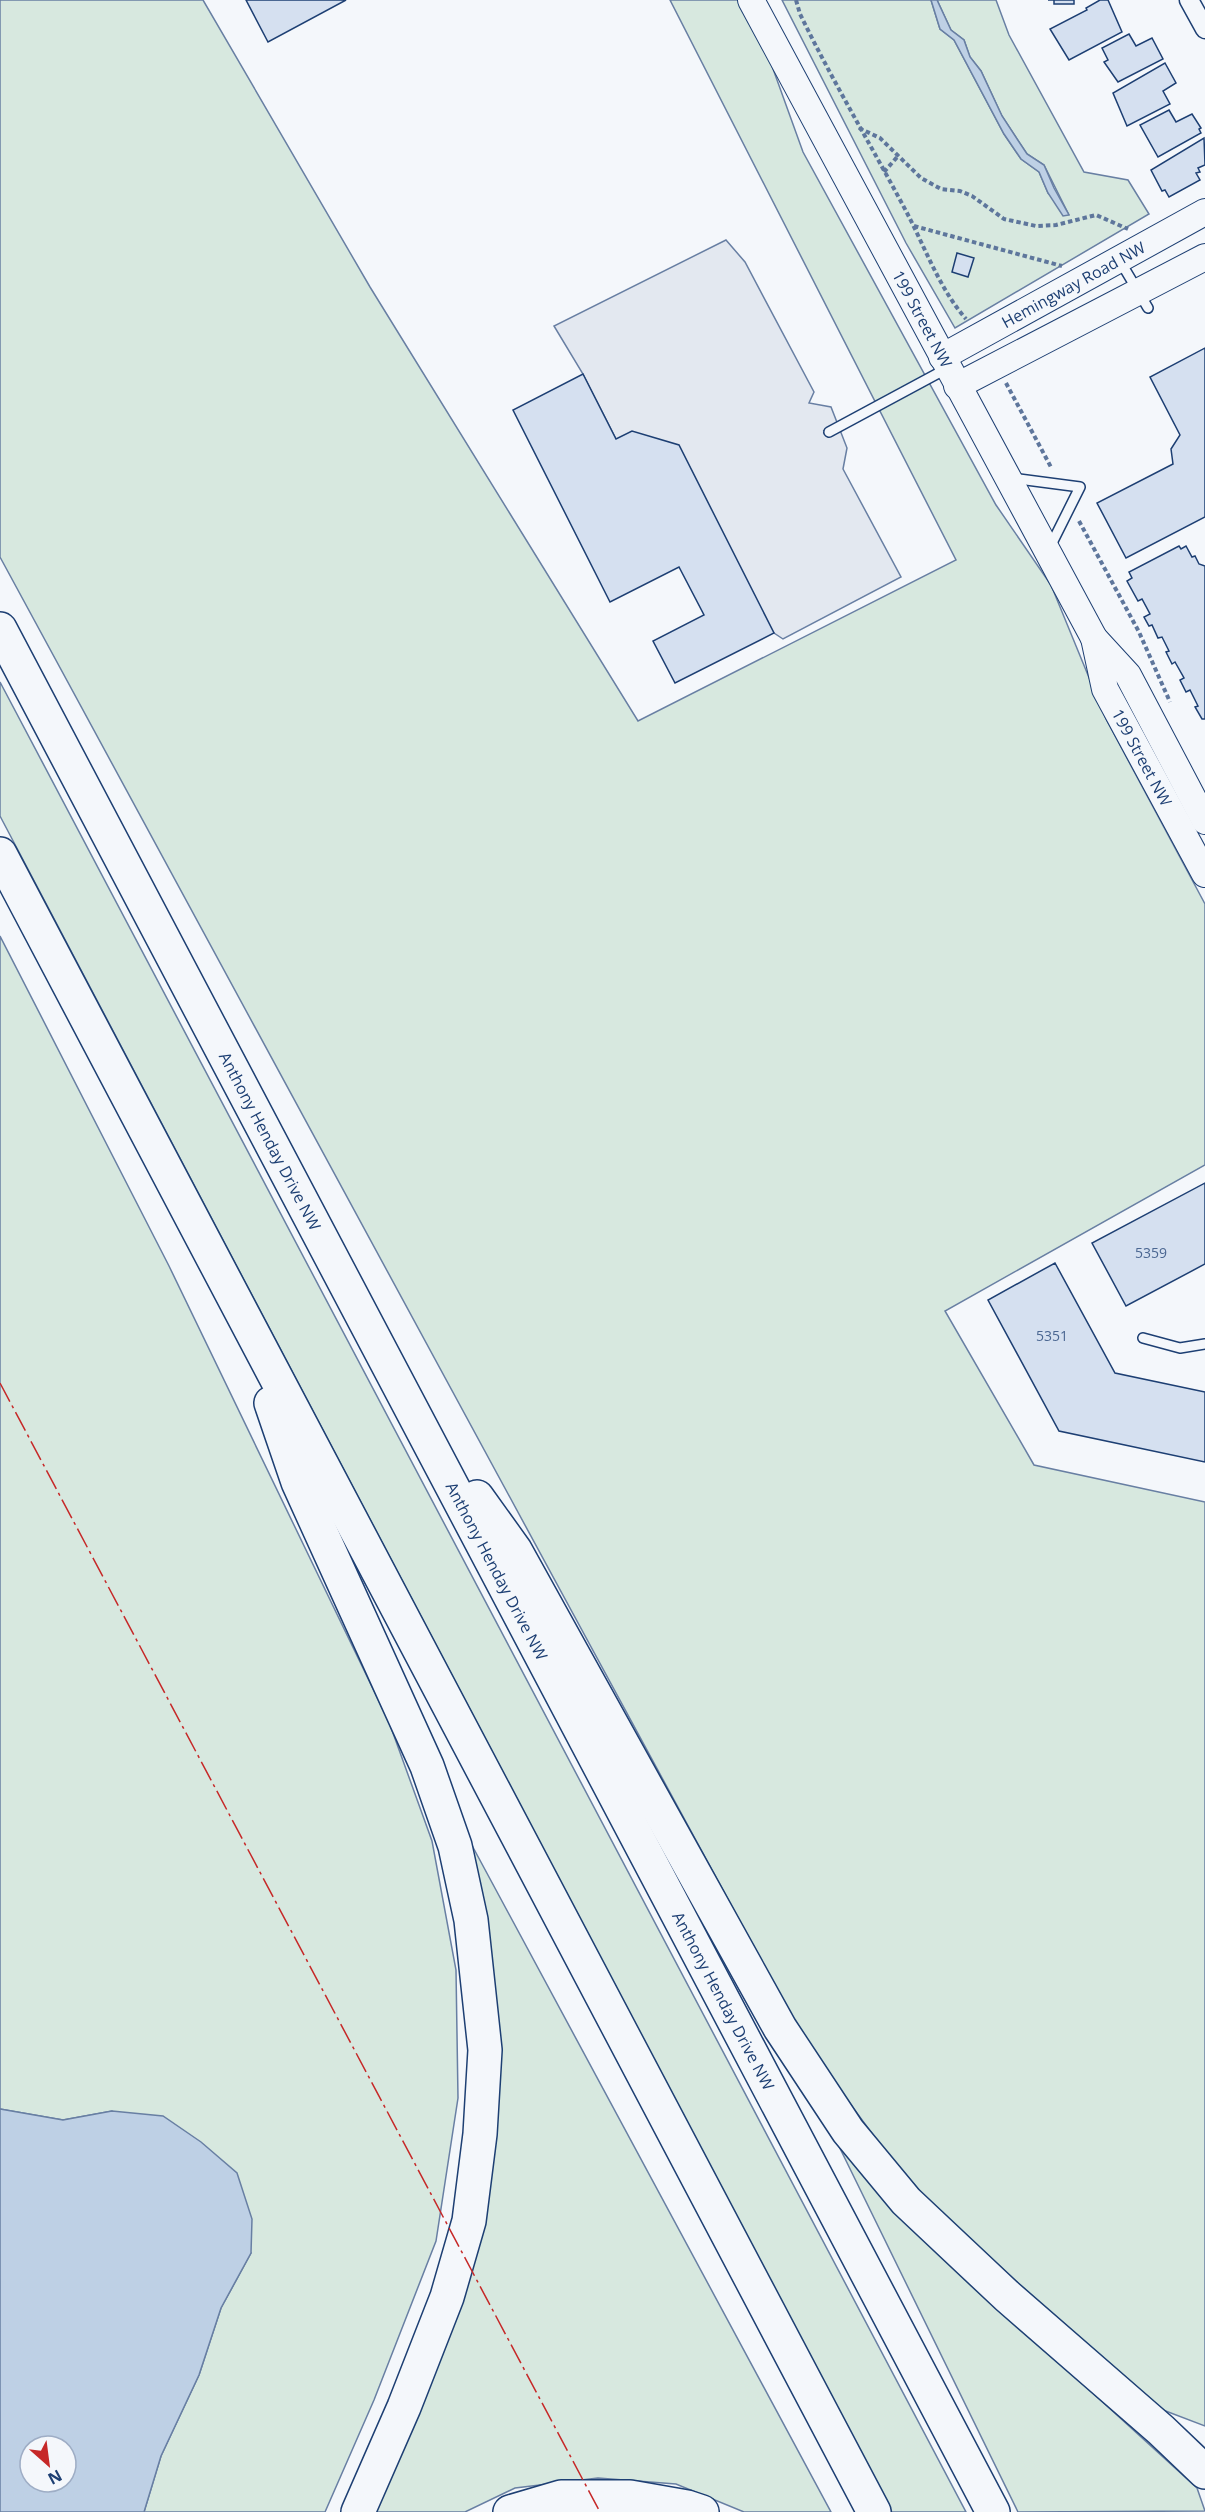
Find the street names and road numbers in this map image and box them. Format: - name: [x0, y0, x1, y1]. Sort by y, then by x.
- street label: Hemingway Road NW: [998, 236, 1149, 333]
- street label: 199 Street NW: [887, 266, 958, 372]
- street label: 199 Street NW: [1107, 705, 1177, 810]
- street label: Anthony Henday Drive NW: [214, 1048, 326, 1234]
- street label: Anthony Henday Drive NW: [441, 1478, 553, 1664]
- street label: Anthony Henday Drive NW: [667, 1908, 780, 2094]

